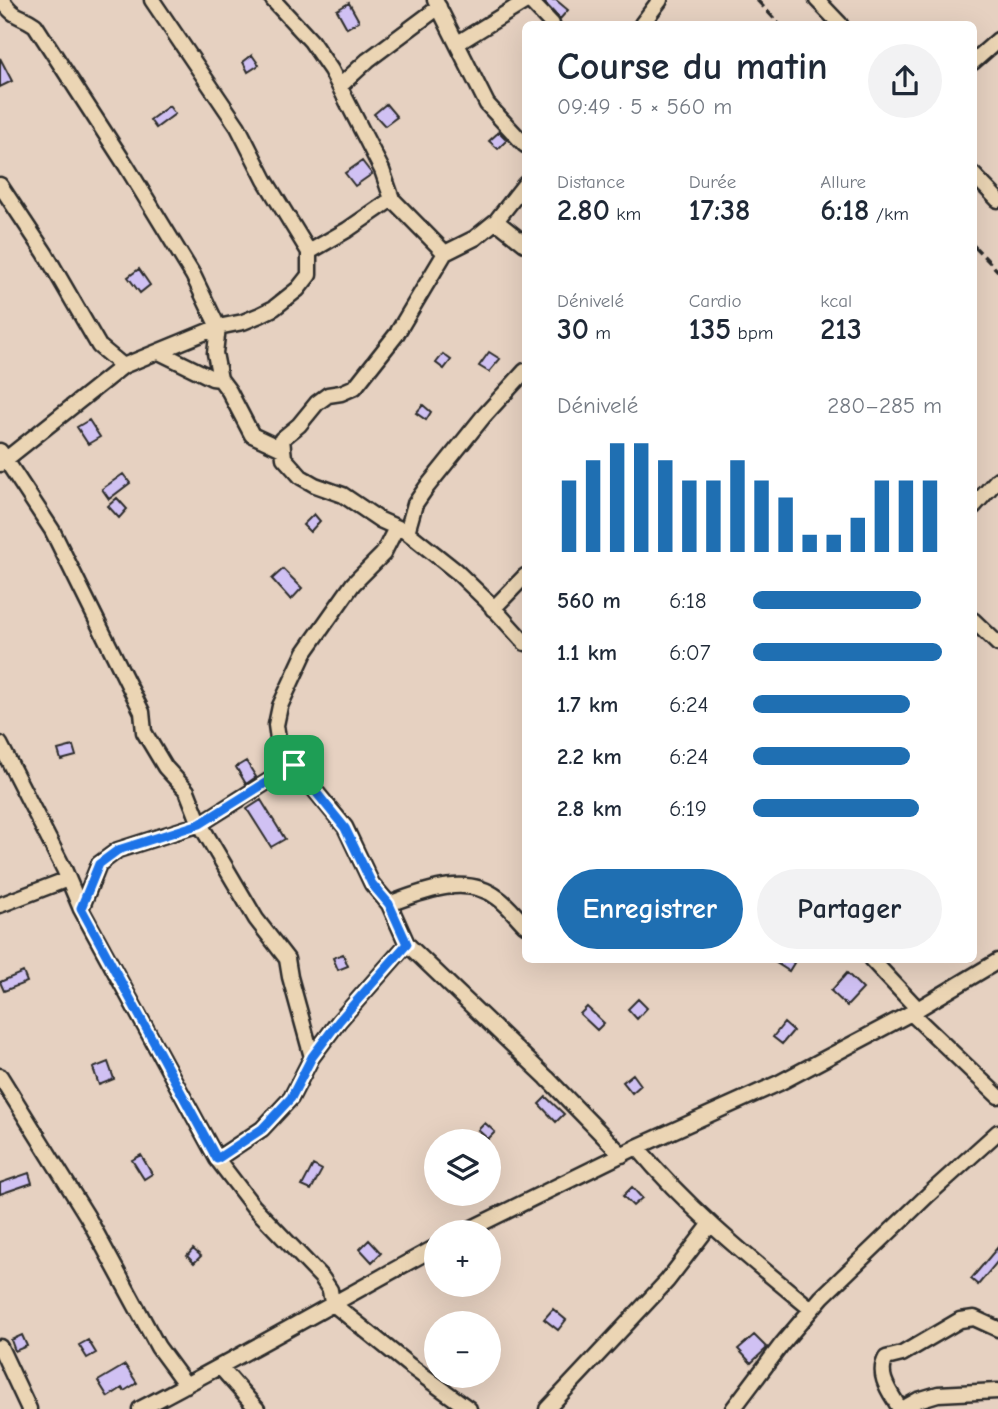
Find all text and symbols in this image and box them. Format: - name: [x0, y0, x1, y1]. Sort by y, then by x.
- button: share: [868, 44, 942, 118]
- text: Course du matin: [557, 45, 828, 89]
- text: 09:49 · 5 × 560 m: [557, 93, 732, 120]
- text: Distance: [557, 171, 625, 193]
- text: Durée: [689, 171, 736, 193]
- text: Allure: [820, 171, 866, 193]
- text: 2.80: [557, 193, 610, 228]
- text: 17:38: [689, 193, 750, 228]
- text: 6:18: [820, 193, 869, 228]
- text: km: [610, 203, 641, 225]
- text: /km: [869, 203, 909, 225]
- text: Dénivelé: [557, 290, 624, 312]
- text: Cardio: [689, 290, 742, 312]
- text: kcal: [820, 290, 852, 312]
- text: 30: [557, 312, 589, 347]
- text: 135: [689, 312, 731, 347]
- text: 213: [820, 312, 862, 347]
- text: m: [589, 322, 611, 344]
- text: bpm: [731, 322, 774, 344]
- text: Dénivelé: [557, 392, 638, 419]
- text: 280–285 m: [827, 392, 942, 419]
- text: 560 m: [557, 587, 621, 614]
- text: 6:18: [669, 587, 707, 614]
- text: 1.1 km: [557, 639, 617, 666]
- text: 6:07: [669, 639, 711, 666]
- text: 1.7 km: [557, 691, 618, 718]
- text: 6:24: [669, 691, 709, 718]
- pin: [264, 735, 324, 795]
- text: 2.2 km: [557, 743, 622, 770]
- text: 6:24: [669, 743, 709, 770]
- icon: arrive: [275, 746, 313, 784]
- text: 2.8 km: [557, 795, 622, 822]
- text: 6:19: [669, 795, 707, 822]
- button: Enregistrer: [557, 869, 743, 949]
- button: Partager: [757, 869, 942, 949]
- map controls: [424, 1129, 501, 1388]
- button: layers: [424, 1129, 501, 1206]
- button: +: [424, 1220, 501, 1297]
- button: −: [424, 1311, 501, 1388]

